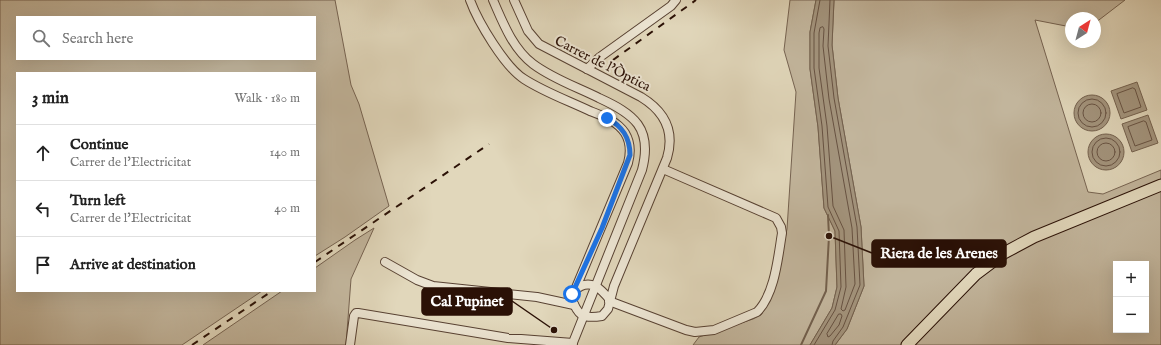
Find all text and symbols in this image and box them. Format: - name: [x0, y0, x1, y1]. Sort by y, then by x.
- north arrow: [1065, 12, 1101, 48]
- search box: [16, 16, 316, 60]
- icon: search: [30, 27, 52, 49]
- text: Search here: [62, 29, 133, 48]
- street label: Carrer de l'Òptica: [552, 31, 655, 96]
- text: 3 min: [32, 88, 69, 109]
- text: Walk · 180 m: [235, 90, 300, 107]
- route end: [598, 109, 616, 127]
- text: Continue: [70, 135, 128, 154]
- icon: ahead: [32, 142, 54, 164]
- text: 140 m: [270, 144, 300, 161]
- text: Carrer de l'Electricitat: [70, 154, 191, 171]
- text: Turn left: [70, 191, 126, 210]
- icon: left: [32, 198, 54, 220]
- text: 40 m: [274, 200, 300, 217]
- text: Carrer de l'Electricitat: [70, 210, 191, 227]
- callout: Riera de les Arenes: [872, 240, 1006, 267]
- text: Riera de les Arenes: [880, 244, 999, 263]
- icon: arrive: [32, 254, 54, 276]
- text: Arrive at destination: [70, 255, 196, 274]
- map controls: [1113, 261, 1149, 333]
- button: +: [1113, 261, 1149, 297]
- route start: [563, 285, 581, 303]
- callout: Cal Pupinet: [422, 288, 512, 315]
- text: Cal Pupinet: [430, 292, 504, 311]
- button: −: [1113, 297, 1149, 333]

